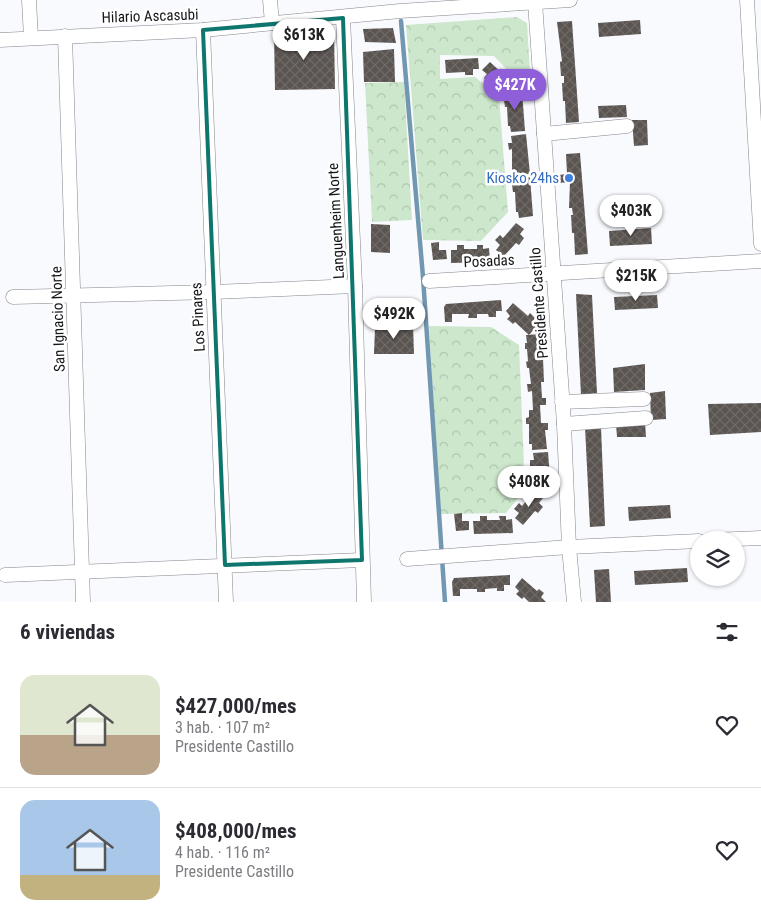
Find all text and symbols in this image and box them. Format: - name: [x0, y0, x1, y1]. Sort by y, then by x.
- street label: Hilario Ascasubi: [101, 5, 199, 27]
- pin: $613K: [269, 18, 339, 61]
- text: $613K: [283, 25, 325, 44]
- pin: $427K: [480, 68, 550, 111]
- text: $427K: [494, 75, 536, 94]
- street label: Languenheim Norte: [324, 162, 348, 280]
- place label: Kiosko 24hs: [486, 169, 559, 187]
- marker: Kiosko 24hs: [563, 172, 575, 184]
- pin: $403K: [596, 194, 666, 237]
- text: $403K: [610, 201, 652, 220]
- street label: Presidente Castillo: [526, 247, 552, 359]
- street label: Posadas: [463, 251, 515, 271]
- pin: $215K: [601, 260, 671, 302]
- street label: San Ignacio Norte: [47, 266, 69, 372]
- text: $215K: [615, 266, 657, 285]
- street label: Los Pinares: [187, 282, 209, 352]
- pin: $492K: [359, 298, 429, 340]
- text: $492K: [373, 304, 415, 323]
- pin: $408K: [494, 466, 564, 508]
- text: $408K: [508, 472, 550, 491]
- map controls: [690, 531, 745, 586]
- button: layers: [690, 531, 745, 586]
- icon: filters: [713, 618, 741, 646]
- text: 6 viviendas: [20, 620, 115, 644]
- text: $427,000/mes: [175, 694, 297, 718]
- icon: home: [60, 695, 120, 755]
- icon: heart: [713, 711, 741, 739]
- text: 3 hab. · 107 m²: [175, 718, 270, 737]
- text: Presidente Castillo: [175, 737, 294, 756]
- text: $408,000/mes: [175, 819, 297, 843]
- icon: home: [60, 820, 120, 880]
- icon: heart: [713, 836, 741, 864]
- text: 4 hab. · 116 m²: [175, 843, 270, 862]
- text: Presidente Castillo: [175, 862, 294, 881]

